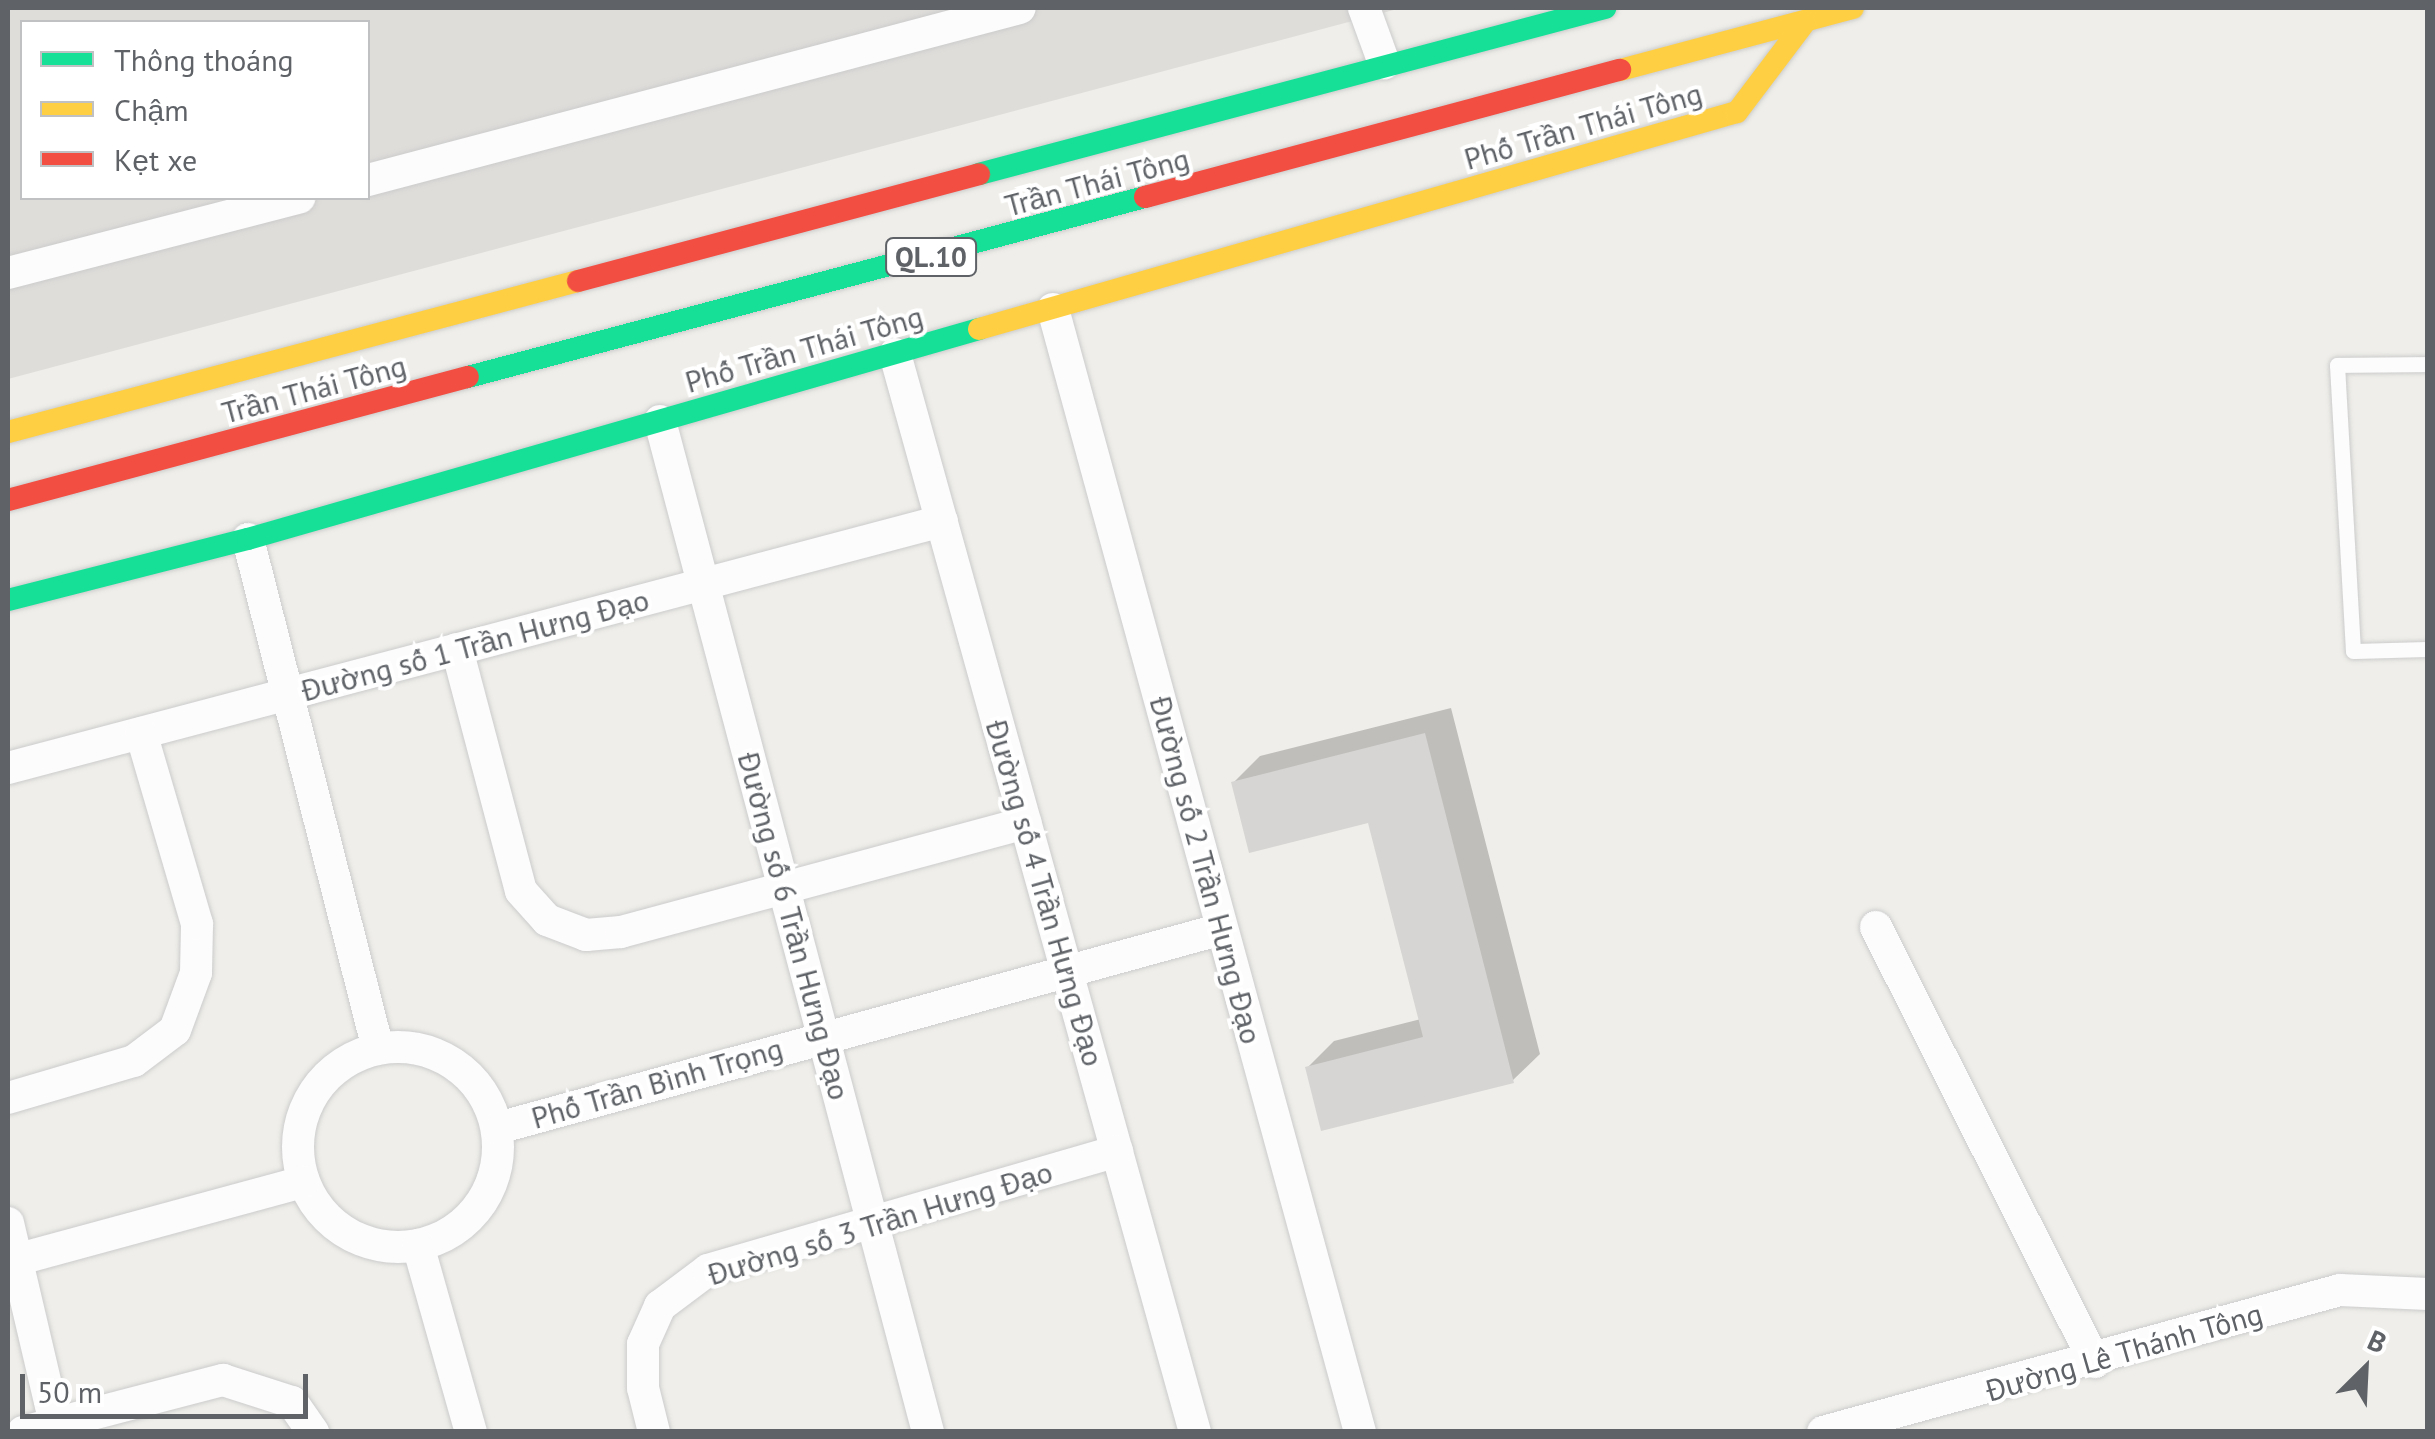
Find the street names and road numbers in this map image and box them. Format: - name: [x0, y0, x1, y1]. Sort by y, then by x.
- street label: Phố Trần Thái Tông: [1459, 74, 1707, 178]
- street label: Trần Thái Tông: [1000, 140, 1194, 224]
- road number: QL.10: [884, 234, 978, 280]
- street label: Phố Trần Thái Tông: [680, 297, 928, 401]
- street label: Trần Thái Tông: [217, 347, 411, 431]
- street label: Đường số 1 Trần Hưng Đạo: [297, 581, 653, 709]
- street label: Đường số 2 Trần Hưng Đạo: [1142, 692, 1270, 1048]
- street label: Đường số 4 Trần Hưng Đạo: [978, 715, 1112, 1071]
- street label: Đường số 6 Trần Hưng Đạo: [730, 748, 858, 1104]
- street label: Phố Trần Bình Trọng: [526, 1030, 788, 1136]
- street label: Đường số 3 Trần Hưng Đạo: [703, 1153, 1057, 1293]
- street label: Đường Lê Thánh Tông: [1981, 1295, 2267, 1409]

